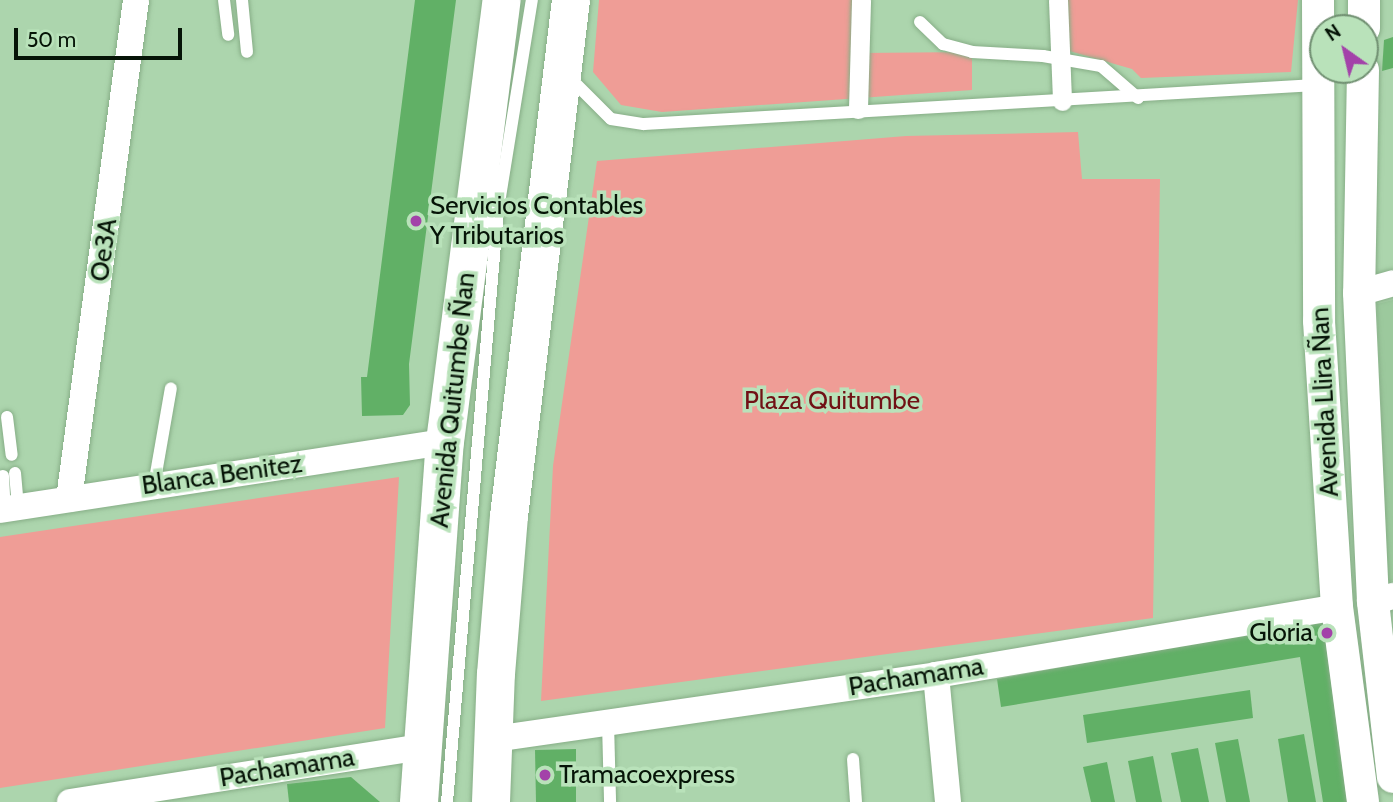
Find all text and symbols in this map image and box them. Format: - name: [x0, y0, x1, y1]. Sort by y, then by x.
- scale bar: [18, 14, 186, 58]
- north arrow: [1309, 14, 1379, 84]
- text: N: [1321, 20, 1345, 46]
- text: 50 m: [27, 27, 76, 52]
- place label: Servicios Contables Y Tributarios: [430, 190, 643, 252]
- marker: Servicios Contables Y Tributarios: [408, 213, 424, 229]
- street label: Oe3A: [84, 217, 124, 283]
- street label: Avenida Quitumbe Ñan: [424, 271, 482, 529]
- street label: Avenida Llira Ñan: [1304, 306, 1346, 498]
- park label: Plaza Quitumbe: [744, 385, 920, 417]
- street label: Blanca Benitez: [140, 448, 304, 502]
- place label: Gloria: [1249, 617, 1313, 649]
- marker: Gloria: [1319, 625, 1335, 641]
- street label: Pachamama: [846, 651, 986, 703]
- street label: Pachamama: [217, 742, 357, 794]
- place label: Tramacoexpress: [559, 759, 735, 791]
- marker: Tramacoexpress: [537, 767, 553, 783]

